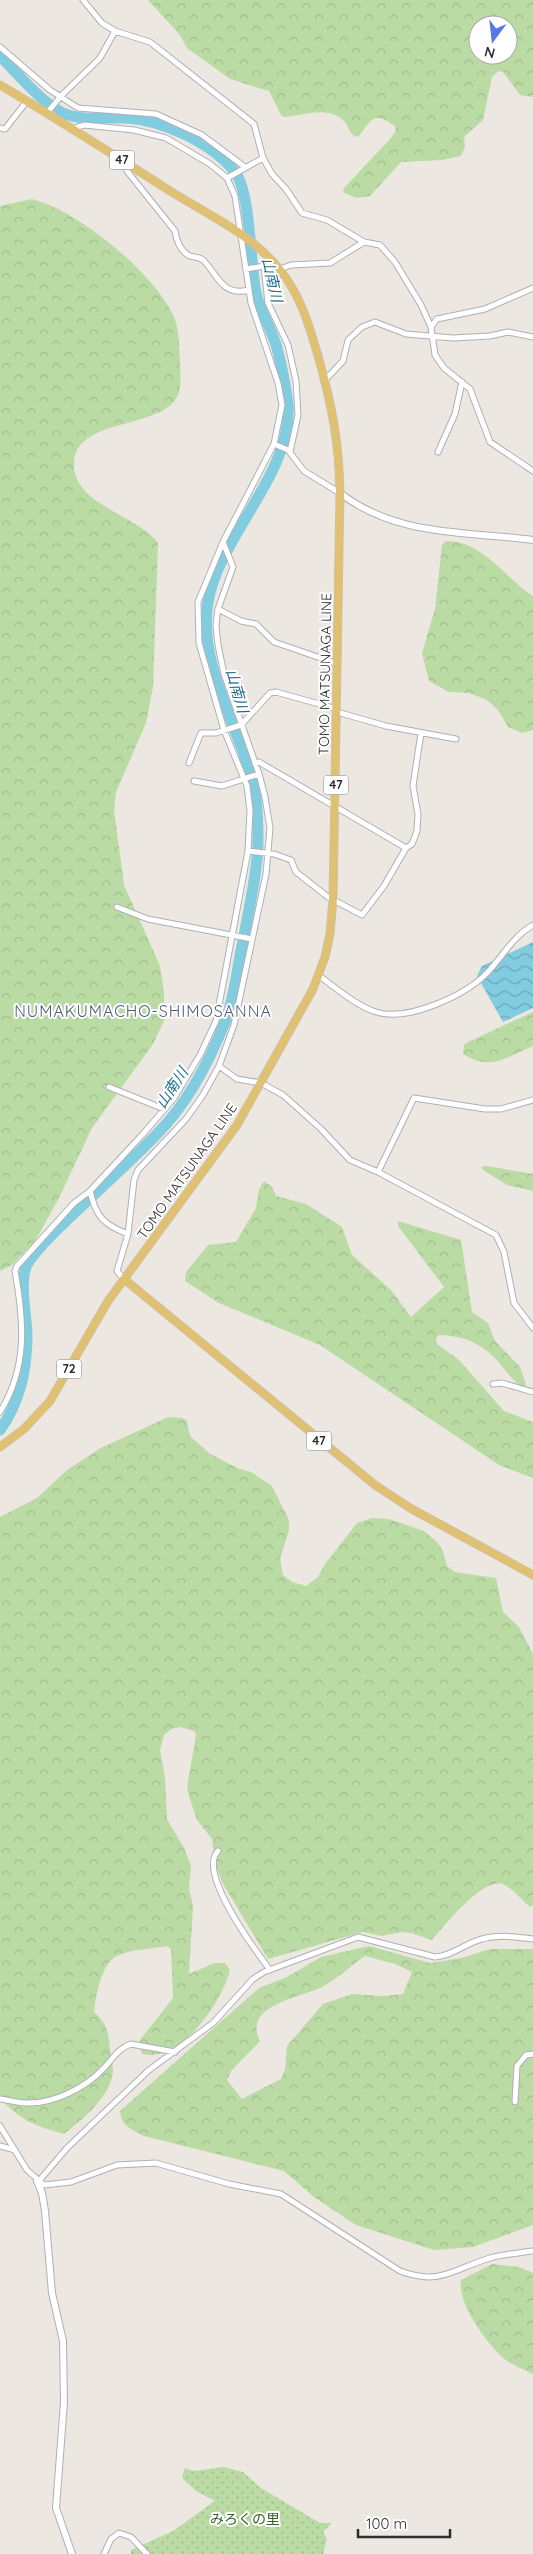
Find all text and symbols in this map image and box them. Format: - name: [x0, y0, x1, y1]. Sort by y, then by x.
- north arrow: [468, 15, 518, 65]
- text: N: [482, 43, 497, 63]
- road number: 47: [110, 150, 134, 170]
- water label: 山南川: [258, 256, 287, 306]
- street label: TOMO MATSUNAGA LINE: [315, 593, 335, 755]
- water label: 山南川: [222, 667, 253, 717]
- road number: 47: [324, 776, 348, 794]
- district label: NUMAKUMACHO-SHIMOSANNA: [14, 1001, 272, 1021]
- water label: 山南川: [151, 1062, 193, 1112]
- street label: TOMO MATSUNAGA LINE: [133, 1099, 241, 1243]
- road number: 72: [56, 1360, 82, 1378]
- road number: 47: [306, 1432, 332, 1450]
- scale bar: [358, 2506, 450, 2538]
- park label: みろくの里: [210, 2510, 280, 2528]
- text: 100 m: [366, 2514, 407, 2533]

